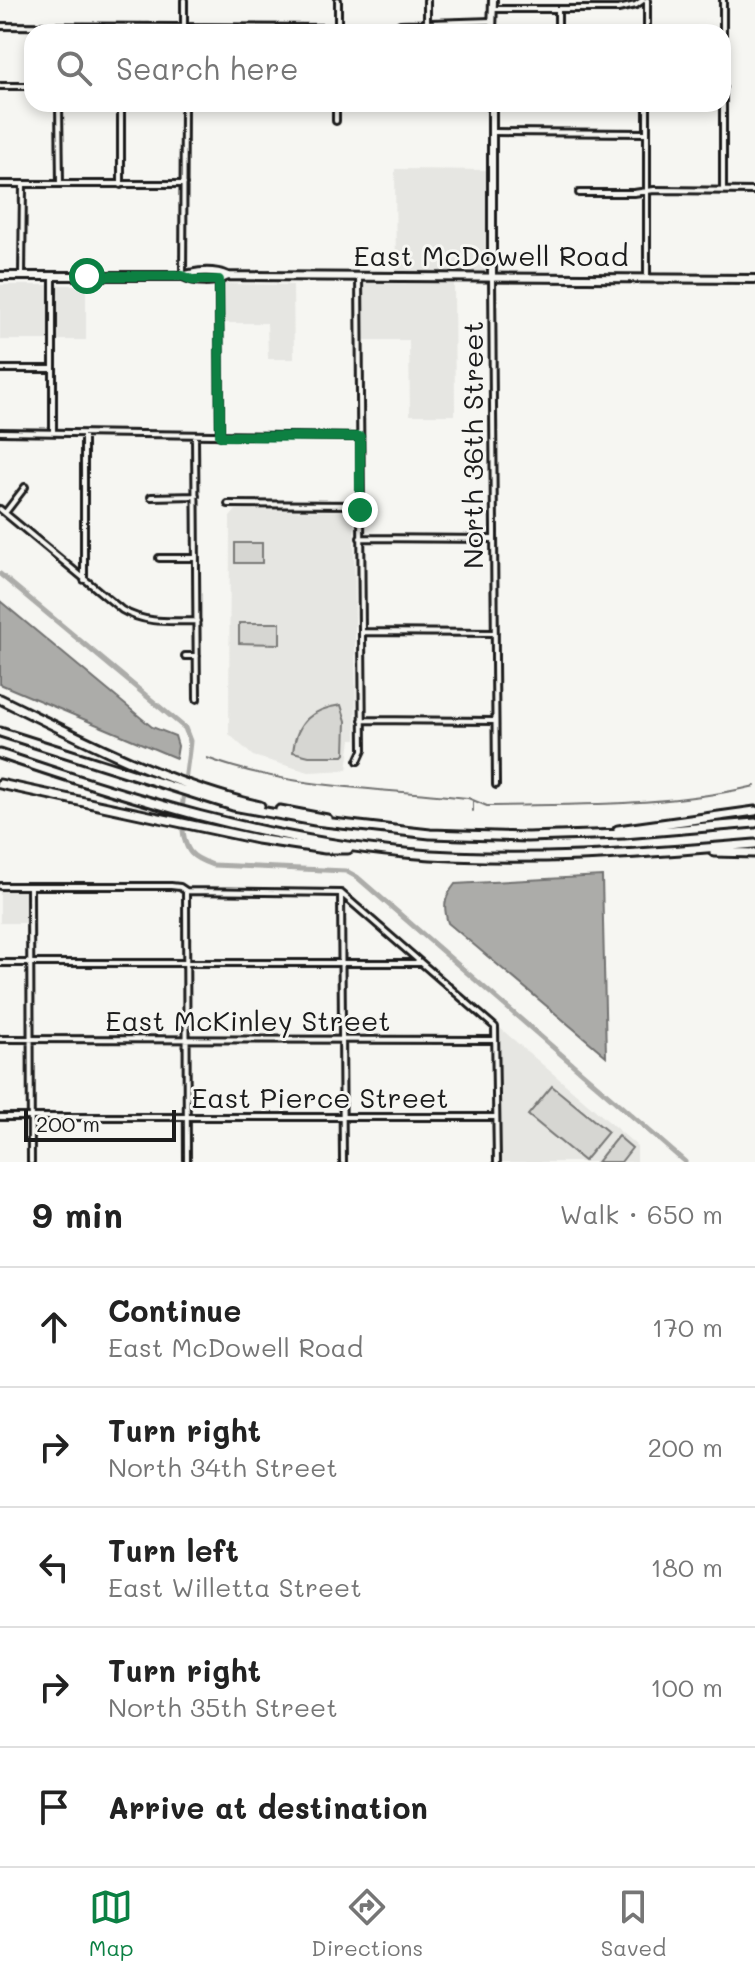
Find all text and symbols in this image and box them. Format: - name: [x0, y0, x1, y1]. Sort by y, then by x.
- search box: [24, 24, 731, 112]
- icon: search: [52, 46, 96, 90]
- text: Search here: [116, 48, 299, 88]
- street label: East McDowell Road: [354, 237, 628, 273]
- route start: [69, 258, 105, 294]
- street label: North 36th Street: [454, 321, 490, 569]
- route end: [342, 492, 378, 528]
- street label: East McKinley Street: [105, 1002, 391, 1038]
- street label: East Pierce Street: [191, 1079, 449, 1115]
- scale bar: [24, 1106, 176, 1142]
- text: 200 m: [36, 1109, 100, 1138]
- text: 9 min: [32, 1192, 123, 1237]
- text: Walk · 650 m: [560, 1197, 723, 1231]
- text: Continue: [108, 1290, 241, 1330]
- icon: ahead: [32, 1305, 76, 1349]
- text: 170 m: [652, 1310, 723, 1344]
- text: East McDowell Road: [108, 1330, 363, 1364]
- text: Turn right: [108, 1410, 261, 1450]
- icon: right: [32, 1425, 76, 1469]
- text: 200 m: [647, 1430, 723, 1464]
- text: North 34th Street: [108, 1450, 338, 1484]
- text: Turn left: [108, 1530, 239, 1570]
- icon: left: [32, 1545, 76, 1589]
- text: 180 m: [651, 1550, 723, 1584]
- text: East Willetta Street: [108, 1570, 362, 1604]
- text: Turn right: [108, 1650, 261, 1690]
- icon: right: [32, 1665, 76, 1709]
- text: 100 m: [650, 1670, 723, 1704]
- text: North 35th Street: [108, 1690, 338, 1724]
- icon: arrive: [32, 1785, 76, 1829]
- text: Arrive at destination: [108, 1787, 428, 1827]
- tab: Map: [89, 1885, 134, 1962]
- tab: Directions: [311, 1885, 423, 1962]
- tab: Saved: [601, 1885, 666, 1962]

